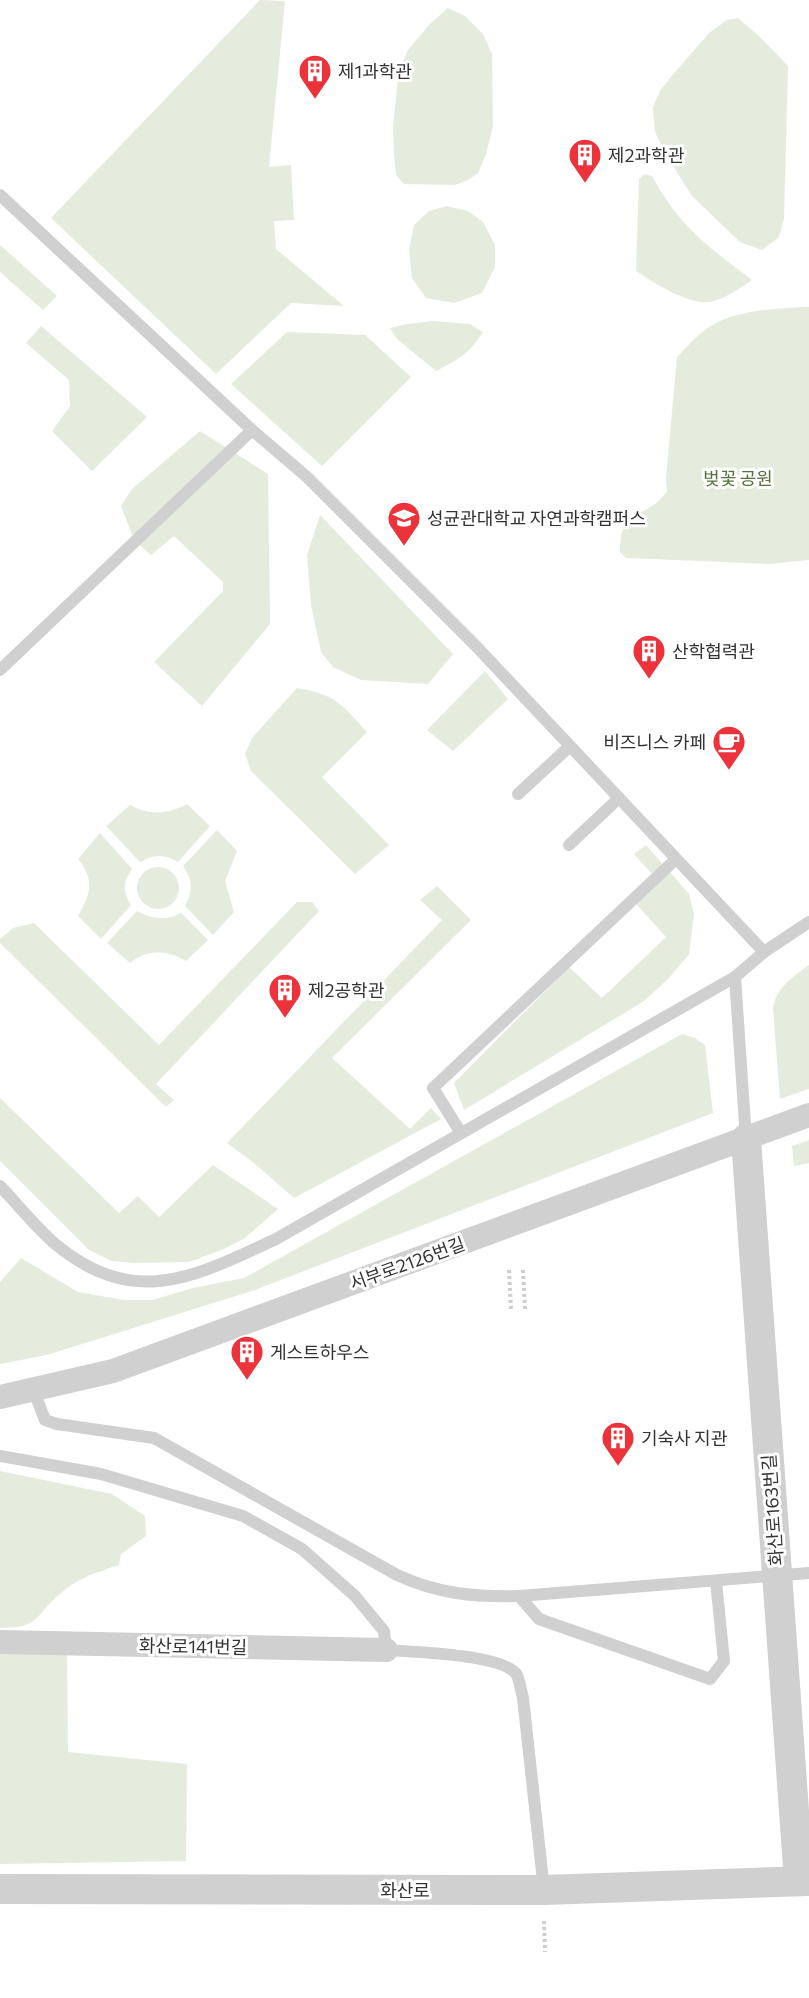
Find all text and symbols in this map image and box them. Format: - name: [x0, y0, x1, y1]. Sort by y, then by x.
- building icon: 제1과학관: [297, 53, 333, 100]
- place label: 제1과학관: [338, 60, 412, 82]
- building icon: 제2과학관: [567, 137, 603, 184]
- place label: 제2과학관: [608, 144, 685, 166]
- park label: 벚꽃 공원: [703, 467, 773, 489]
- school or university icon: 성균관대학교 자연과학캠퍼스: [386, 500, 422, 547]
- place label: 성균관대학교 자연과학캠퍼스: [427, 507, 646, 529]
- building icon: 산학협력관: [631, 633, 667, 680]
- place label: 산학협력관: [672, 640, 755, 662]
- cafe icon: 비즈니스 카페: [711, 724, 747, 771]
- place label: 비즈니스 카페: [603, 731, 706, 753]
- building icon: 제2공학관: [267, 972, 303, 1019]
- place label: 제2공학관: [308, 979, 385, 1001]
- street label: 서부로2126번길: [346, 1232, 468, 1294]
- building icon: 게스트하우스: [229, 1334, 265, 1381]
- place label: 게스트하우스: [270, 1341, 369, 1363]
- building icon: 기숙사 지관: [600, 1420, 636, 1467]
- place label: 기숙사 지관: [641, 1427, 728, 1449]
- street label: 화산로163번길: [757, 1454, 787, 1566]
- street label: 화산로141번길: [139, 1634, 247, 1658]
- street label: 화산로: [380, 1879, 430, 1901]

